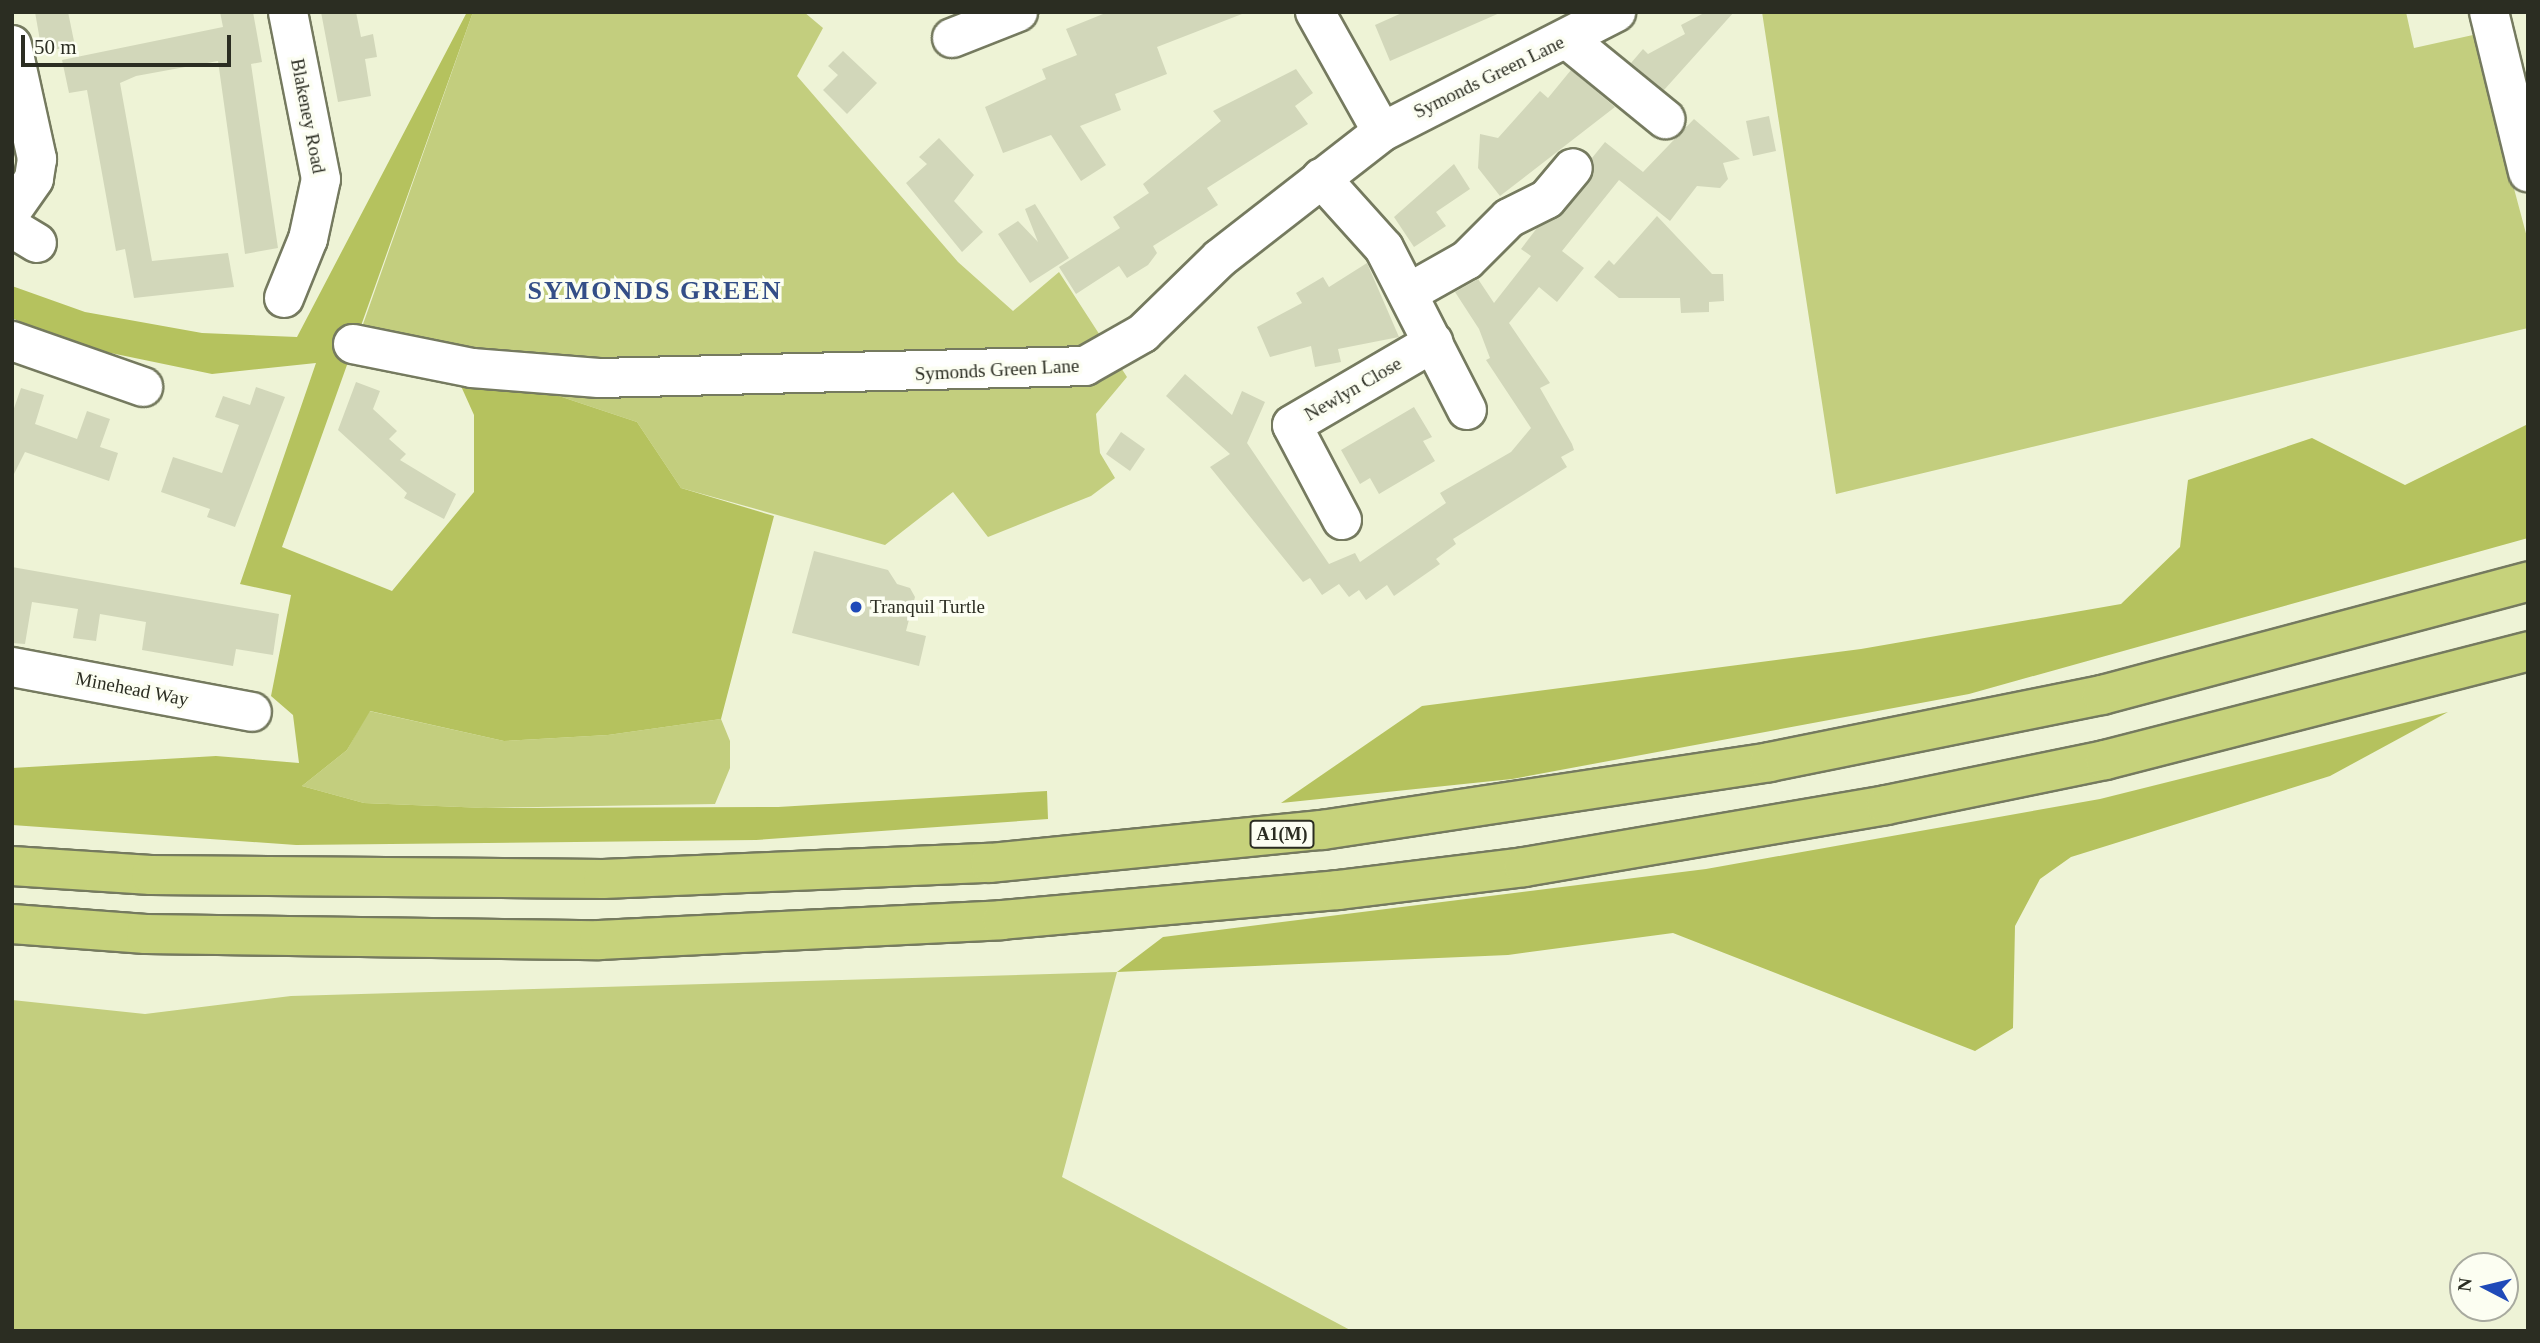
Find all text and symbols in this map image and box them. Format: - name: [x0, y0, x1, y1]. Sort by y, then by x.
- scale bar: [24, 21, 234, 65]
- street label: Symonds Green Lane: [1410, 31, 1568, 123]
- text: 50 m: [34, 35, 77, 59]
- street label: Blakeney Road: [286, 57, 330, 175]
- district label: SYMONDS GREEN: [529, 275, 781, 307]
- street label: Newlyn Close: [1300, 352, 1406, 426]
- street label: Symonds Green Lane: [914, 354, 1080, 386]
- place label: Tranquil Turtle: [870, 596, 985, 618]
- marker: Tranquil Turtle: [848, 599, 864, 615]
- street label: Minehead Way: [73, 667, 191, 711]
- road number: A1(M): [1249, 820, 1315, 848]
- north arrow: [2449, 1252, 2519, 1322]
- text: N: [2453, 1277, 2476, 1293]

